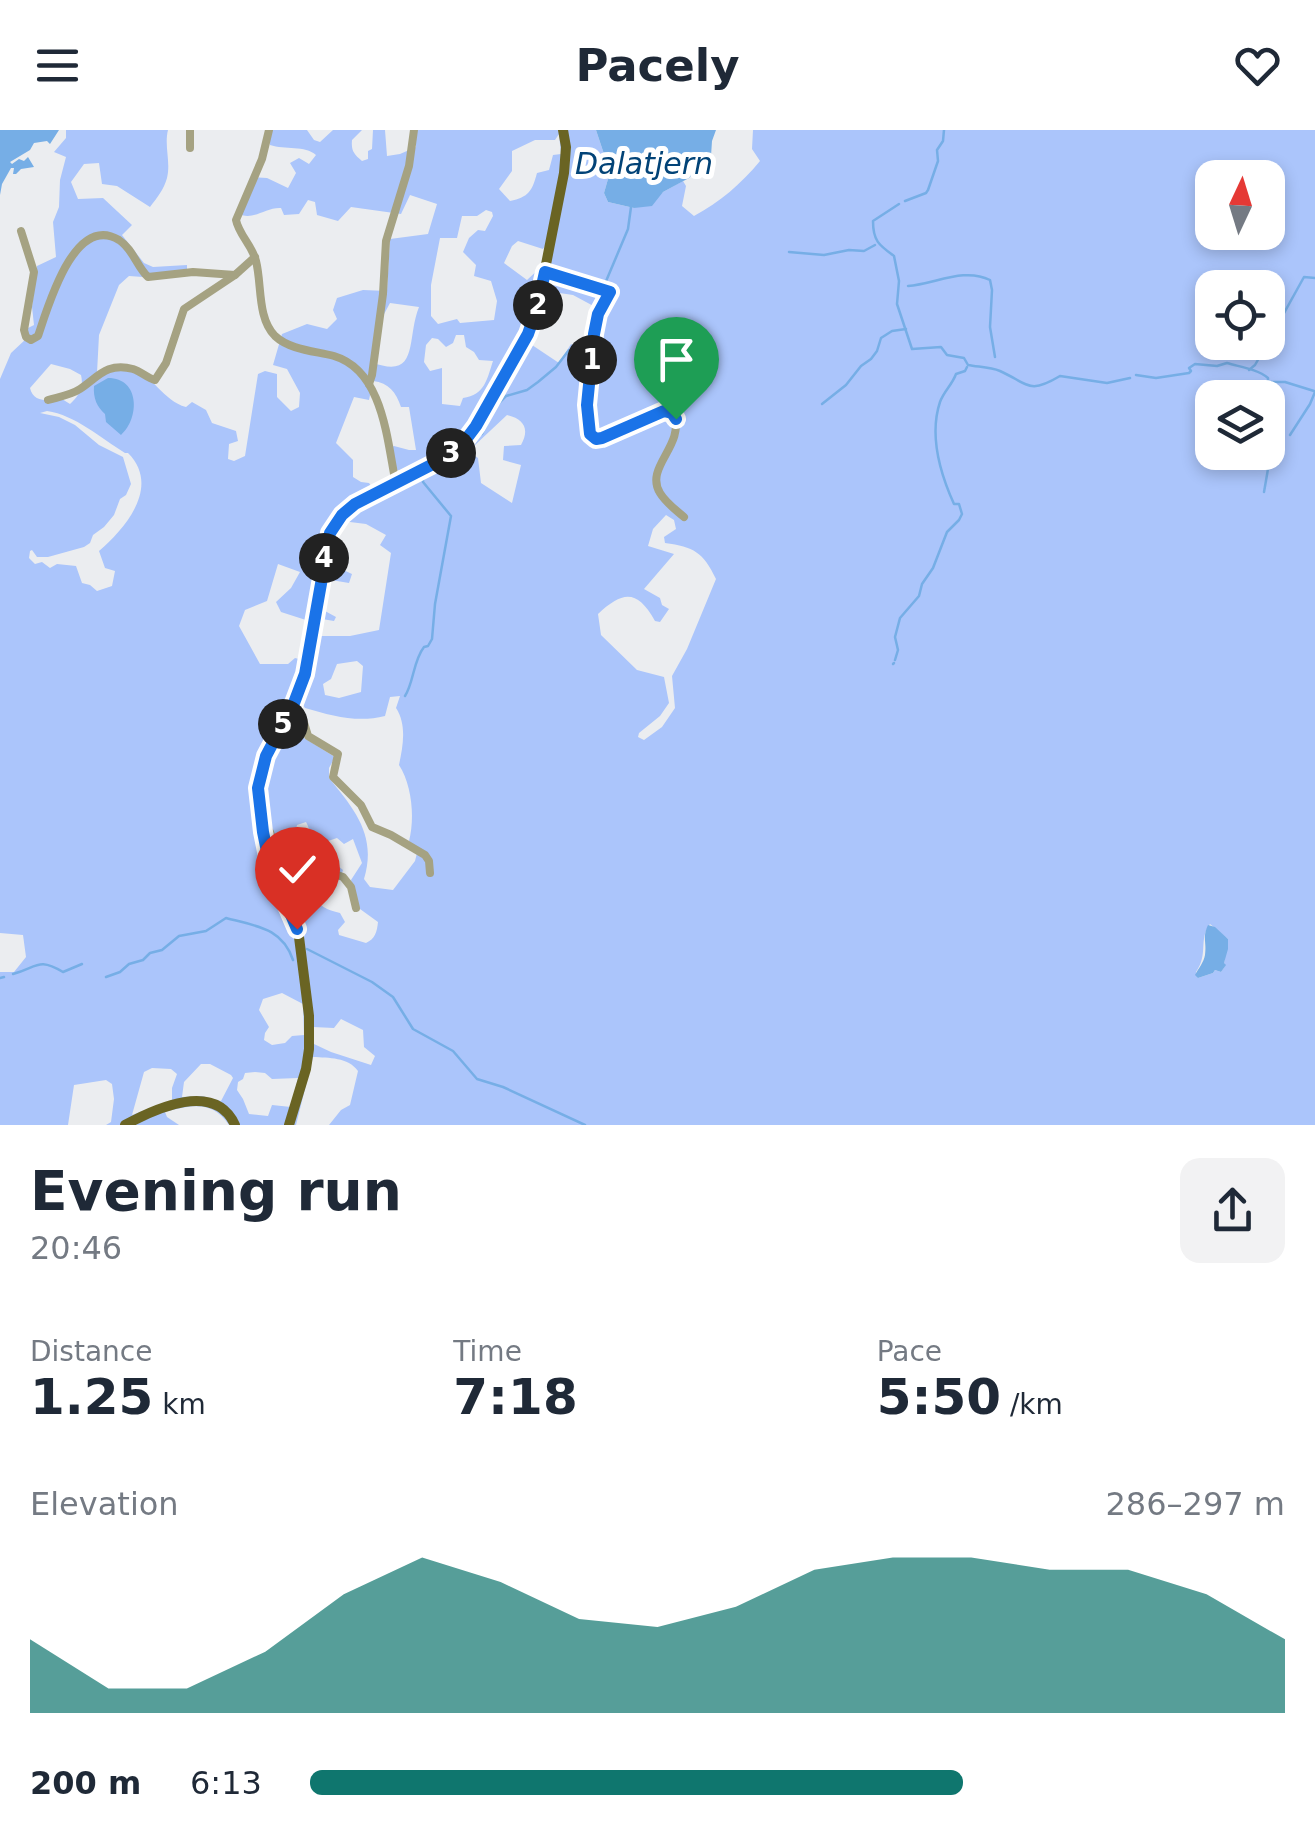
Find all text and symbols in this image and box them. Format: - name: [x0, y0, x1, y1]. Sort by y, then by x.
- icon: menu: [30, 38, 85, 93]
- icon: heart: [1230, 38, 1285, 93]
- text: Pacely: [575, 39, 740, 92]
- water label: Dalatjern: [575, 146, 713, 181]
- north arrow: [1195, 160, 1285, 250]
- map controls: [1195, 160, 1285, 470]
- button: locate: [1195, 270, 1285, 360]
- pin: 2: [513, 280, 563, 330]
- text: 2: [528, 288, 548, 321]
- pin: [634, 317, 719, 420]
- icon: arrive: [649, 332, 704, 387]
- pin: 1: [567, 335, 617, 385]
- text: 1: [582, 343, 602, 376]
- button: layers: [1195, 380, 1285, 470]
- pin: 3: [426, 428, 476, 478]
- text: 3: [441, 436, 461, 469]
- pin: 4: [299, 533, 349, 583]
- text: 4: [314, 541, 334, 574]
- pin: 5: [258, 699, 308, 749]
- text: 5: [273, 707, 293, 740]
- pin: [255, 827, 340, 930]
- icon: check: [270, 842, 325, 897]
- button: share: [1180, 1158, 1285, 1263]
- text: Evening run: [30, 1159, 402, 1223]
- text: 20:46: [30, 1229, 122, 1267]
- text: Distance: [30, 1335, 152, 1368]
- text: Time: [453, 1335, 522, 1368]
- text: Pace: [877, 1335, 942, 1368]
- text: 1.25: [30, 1368, 153, 1426]
- text: 7:18: [453, 1368, 578, 1426]
- text: 5:50: [877, 1368, 1001, 1426]
- text: km: [153, 1388, 206, 1421]
- text: /km: [1001, 1388, 1063, 1421]
- text: Elevation: [30, 1485, 179, 1523]
- text: 286–297 m: [1106, 1485, 1285, 1523]
- text: 200 m: [30, 1764, 141, 1802]
- text: 6:13: [190, 1764, 262, 1802]

